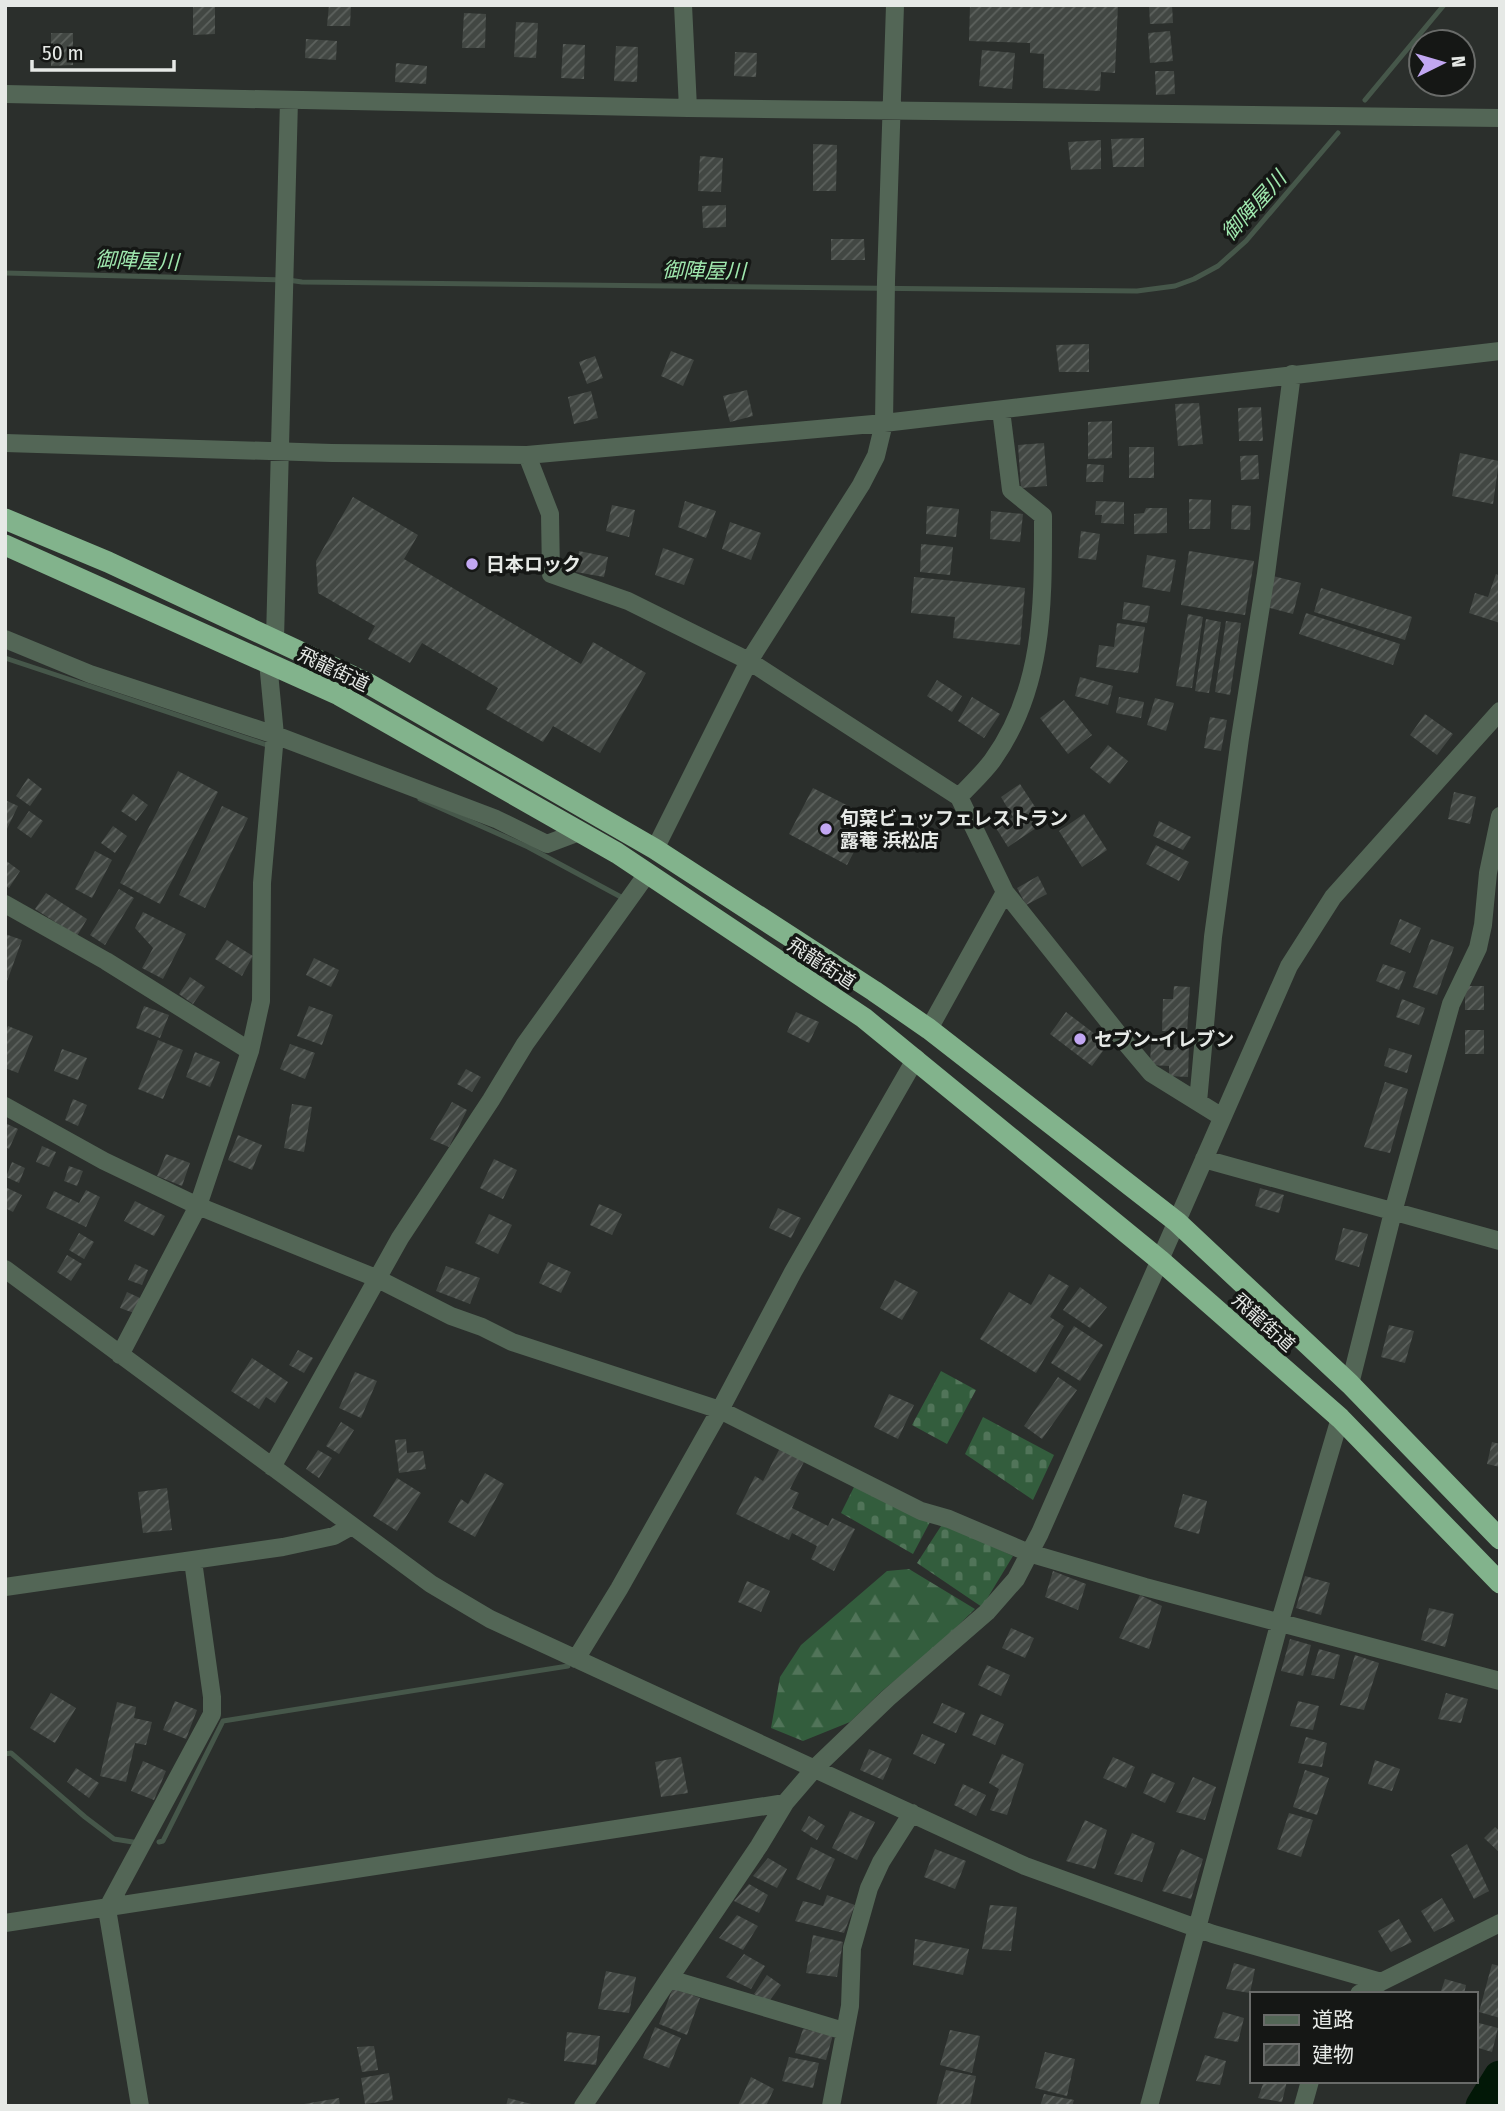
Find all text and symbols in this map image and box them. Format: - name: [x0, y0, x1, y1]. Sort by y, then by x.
- scale bar: [32, 28, 173, 72]
- north arrow: [1407, 28, 1477, 98]
- text: 50 m: [42, 40, 84, 66]
- text: N: [1446, 55, 1470, 68]
- water label: 御陣屋川: [1216, 165, 1293, 246]
- water label: 御陣屋川: [95, 247, 181, 276]
- water label: 御陣屋川: [662, 257, 748, 285]
- place label: 日本ロック: [486, 553, 581, 576]
- marker: 日本ロック: [464, 556, 480, 572]
- street label: 飛龍街道: [295, 642, 373, 696]
- place label: 旬菜ビュッフェレストラン 露菴 浜松店: [840, 807, 1068, 852]
- marker: 旬菜ビュッフェレストラン 露菴 浜松店: [818, 821, 834, 837]
- street label: 飛龍街道: [784, 933, 860, 994]
- place label: セブン-イレブン: [1094, 1028, 1234, 1051]
- marker: セブン-イレブン: [1072, 1031, 1088, 1047]
- street label: 飛龍街道: [1228, 1288, 1300, 1356]
- legend: [1250, 1992, 1477, 2083]
- text: 道路: [1312, 2007, 1354, 2033]
- text: 建物: [1312, 2042, 1354, 2068]

